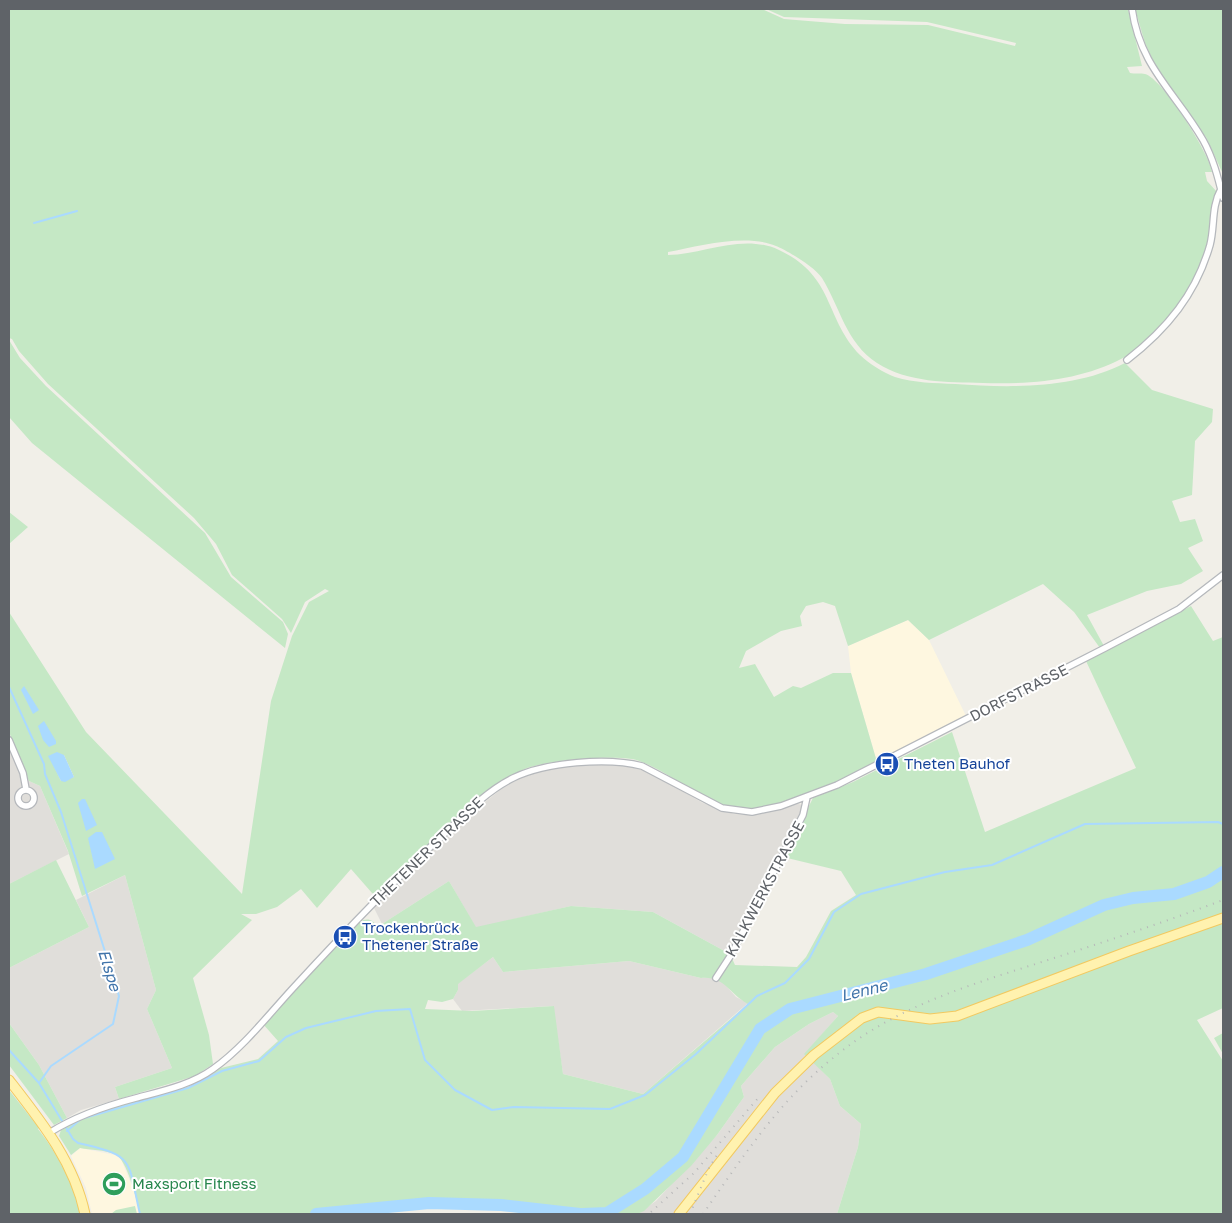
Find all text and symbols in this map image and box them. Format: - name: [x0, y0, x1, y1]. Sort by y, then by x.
- street label: DORFSTRASSE: [966, 660, 1071, 725]
- bus stop icon: Theten Bauhof: [874, 751, 900, 777]
- place label: Theten Bauhof: [904, 754, 1011, 772]
- street label: THETENER STRASSE: [366, 793, 487, 910]
- street label: KALKWERKSTRASSE: [721, 818, 807, 959]
- place label: Trockenbrück Thetener Straße: [362, 918, 479, 953]
- bus stop icon: Trockenbrück Thetener Straße: [332, 924, 358, 950]
- water label: Elspe: [94, 947, 126, 995]
- water label: Lenne: [839, 974, 891, 1005]
- sports icon: Maxsport Fitness: [101, 1171, 127, 1197]
- place label: Maxsport Fitness: [132, 1174, 257, 1192]

